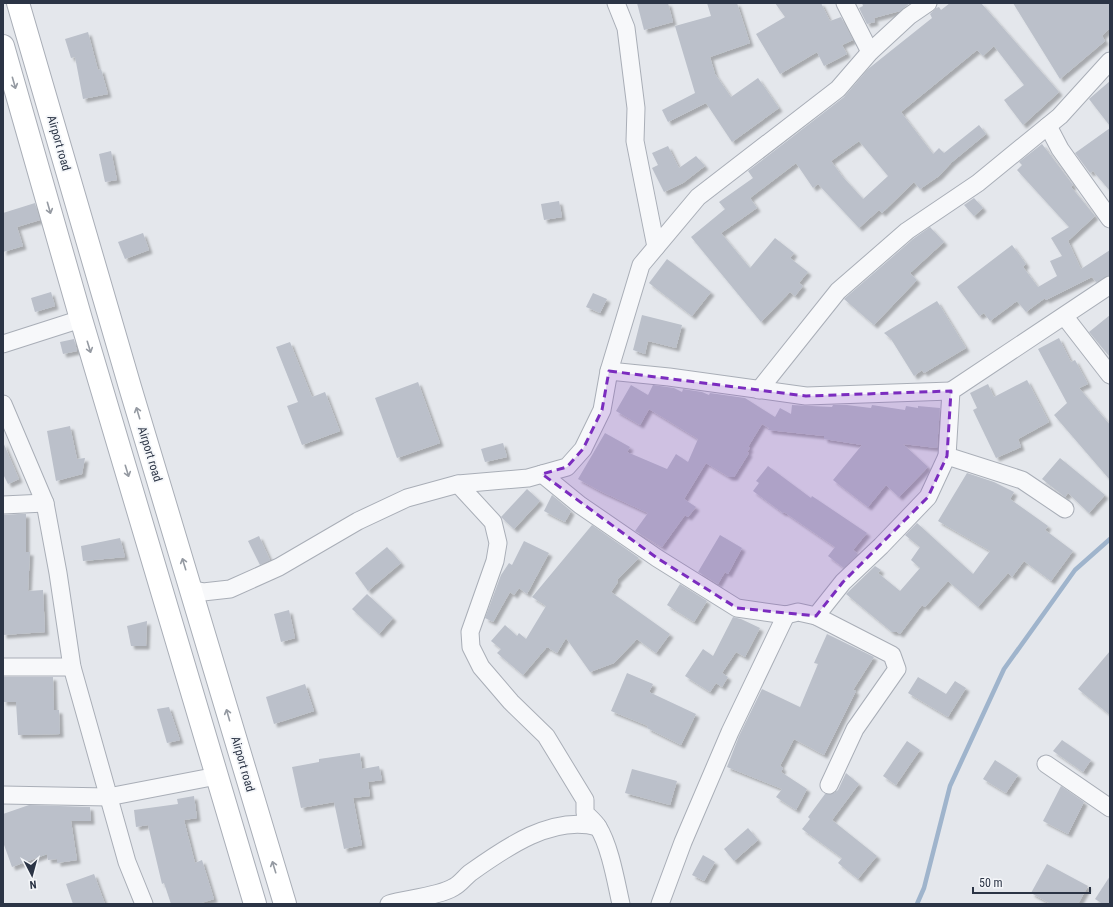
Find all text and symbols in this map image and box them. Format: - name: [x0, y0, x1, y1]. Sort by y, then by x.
- one-way arrow: [11, 77, 18, 90]
- street label: Airport road: [44, 114, 74, 172]
- one-way arrow: [46, 202, 53, 215]
- one-way arrow: [86, 340, 93, 353]
- one-way arrow: [134, 406, 141, 419]
- street label: Airport road: [135, 425, 165, 483]
- one-way arrow: [124, 465, 131, 478]
- one-way arrow: [180, 557, 187, 570]
- one-way arrow: [224, 709, 231, 722]
- street label: Airport road: [228, 735, 258, 793]
- north arrow: [12, 855, 52, 895]
- one-way arrow: [270, 860, 277, 873]
- scale bar: [973, 869, 1090, 895]
- text: 50 m: [979, 876, 1003, 890]
- text: N: [29, 878, 37, 891]

